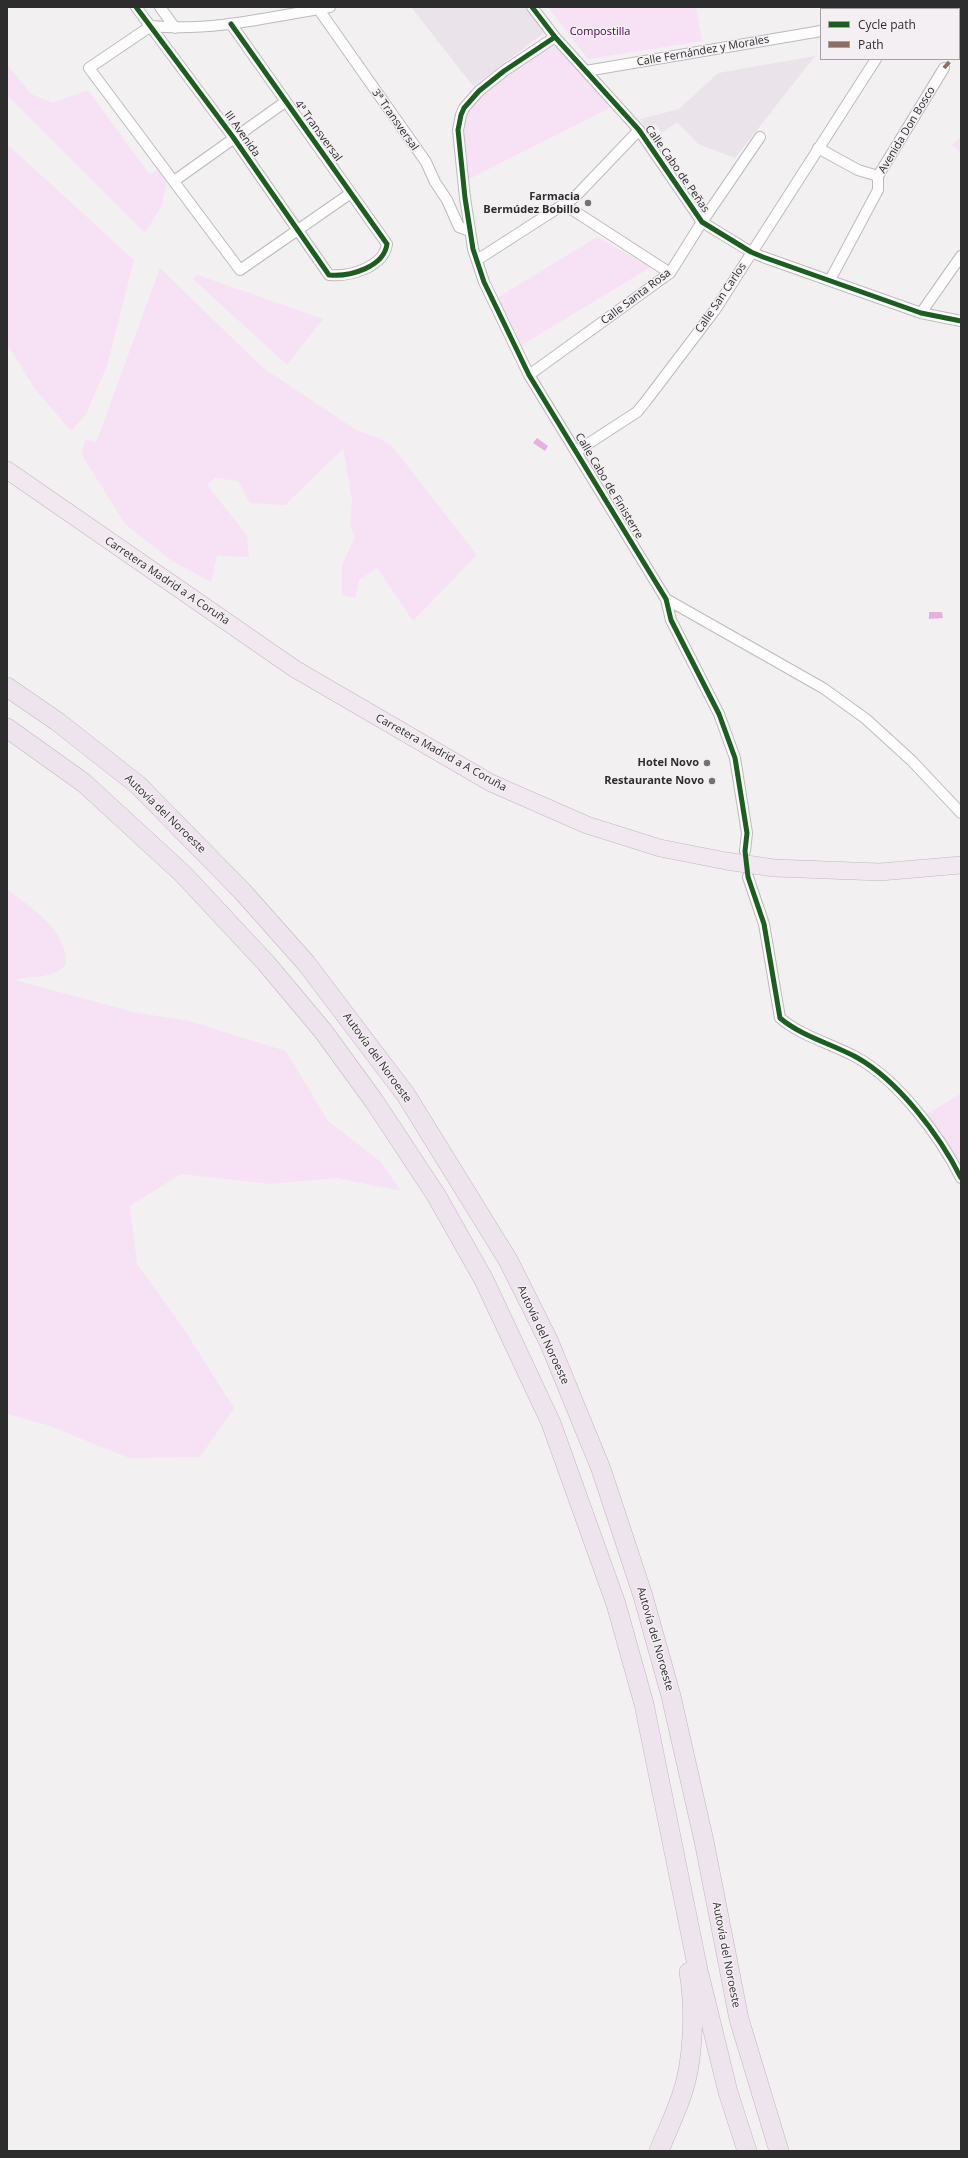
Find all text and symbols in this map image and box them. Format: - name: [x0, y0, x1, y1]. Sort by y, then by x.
- legend: [820, 8, 960, 60]
- text: Cycle path: [858, 16, 916, 33]
- park label: Compostilla: [570, 25, 630, 39]
- street label: Calle Fernández y Morales: [636, 33, 770, 69]
- text: Path: [858, 36, 884, 53]
- street label: Avenida Don Bosco: [876, 84, 938, 176]
- street label: 3ª Transversal: [369, 87, 421, 153]
- street label: 4ª Transversal: [292, 98, 344, 164]
- street label: III Avenida: [221, 108, 263, 160]
- street label: Calle Cabo de Peñas: [642, 123, 712, 215]
- place label: Farmacia Bermúdez Bobillo: [483, 190, 580, 216]
- marker: Farmacia Bermúdez Bobillo: [583, 198, 593, 208]
- street label: Calle San Carlos: [693, 261, 749, 335]
- street label: Calle Santa Rosa: [598, 266, 674, 328]
- street label: Calle Cabo de Finisterre: [572, 431, 646, 541]
- street label: Carretera Madrid a A Coruña: [102, 534, 232, 628]
- street label: Carretera Madrid a A Coruña: [373, 711, 509, 795]
- place label: Hotel Novo: [637, 756, 699, 770]
- marker: Hotel Novo: [702, 758, 712, 768]
- street label: Autovía del Noroeste: [122, 772, 208, 856]
- place label: Restaurante Novo: [604, 774, 704, 788]
- marker: Restaurante Novo: [707, 776, 717, 786]
- street label: Autovía del Noroeste: [340, 1011, 414, 1105]
- street label: Autovía del Noroeste: [514, 1283, 572, 1387]
- street label: Autovía del Noroeste: [634, 1585, 676, 1693]
- street label: Autovía del Noroeste: [709, 1901, 743, 2009]

